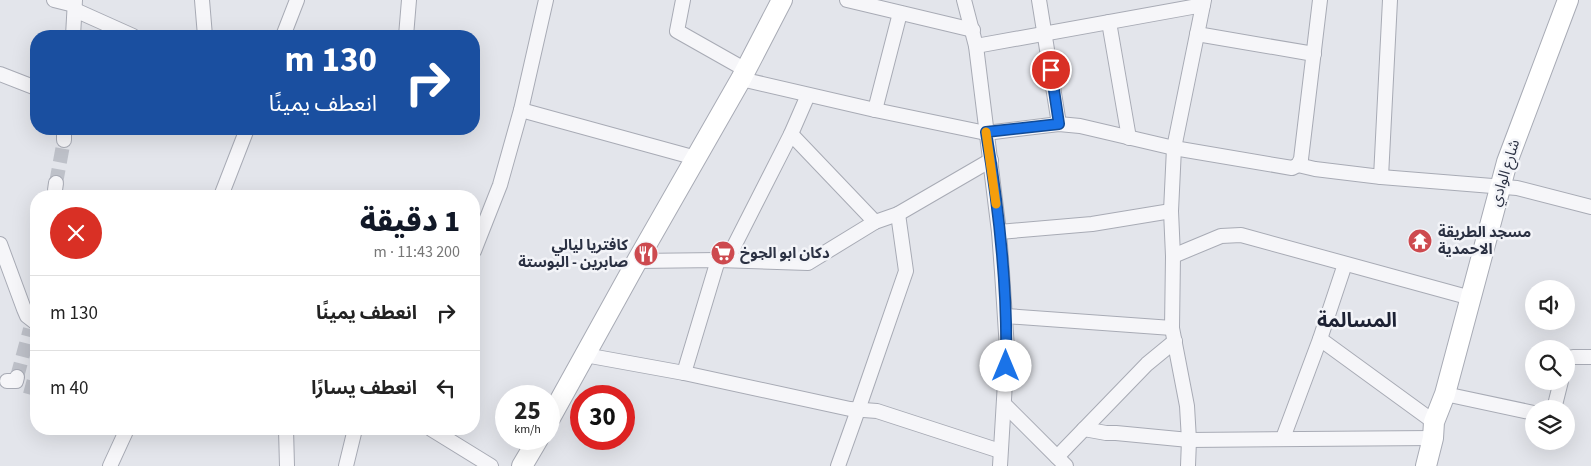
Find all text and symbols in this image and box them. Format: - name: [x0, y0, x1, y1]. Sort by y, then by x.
- text: 130 m: [285, 35, 377, 85]
- pin: [1030, 49, 1072, 91]
- icon: right: [395, 50, 460, 115]
- icon: arrive: [1037, 56, 1065, 84]
- text: انعطف يمينًا: [269, 88, 377, 120]
- street label: شارع الوادي: [1485, 137, 1526, 209]
- text: 1 دقيقة: [360, 200, 460, 243]
- button: close: [50, 207, 102, 259]
- place label: مسجد الطريقة الاحمدية: [1438, 222, 1531, 260]
- temple icon: مسجد الطريقة الاحمدية: [1407, 228, 1433, 254]
- place label: كافتريا ليالي صابرين - البوستة: [518, 235, 628, 273]
- supermarket icon: دكان ابو الجوخ: [710, 240, 736, 266]
- text: 200 m · 11:43: [373, 241, 460, 263]
- restaurant icon: كافتريا ليالي صابرين - البوستة: [633, 241, 659, 267]
- place label: دكان ابو الجوخ: [740, 243, 830, 264]
- map controls: [1525, 280, 1575, 450]
- button: sound: [1525, 280, 1575, 330]
- icon: right: [432, 299, 460, 327]
- text: 130 m: [50, 300, 98, 327]
- text: انعطف يمينًا: [316, 300, 417, 327]
- district label: المسالمة: [1317, 307, 1397, 335]
- position arrow: [979, 339, 1031, 391]
- button: search: [1525, 340, 1575, 390]
- icon: left: [432, 374, 460, 402]
- text: 40 m: [50, 375, 88, 402]
- text: انعطف يسارًا: [311, 375, 417, 402]
- speed limit sign: 30: [570, 385, 635, 450]
- text: 25: [514, 393, 541, 429]
- button: layers: [1525, 400, 1575, 450]
- text: km/h: [514, 421, 541, 438]

